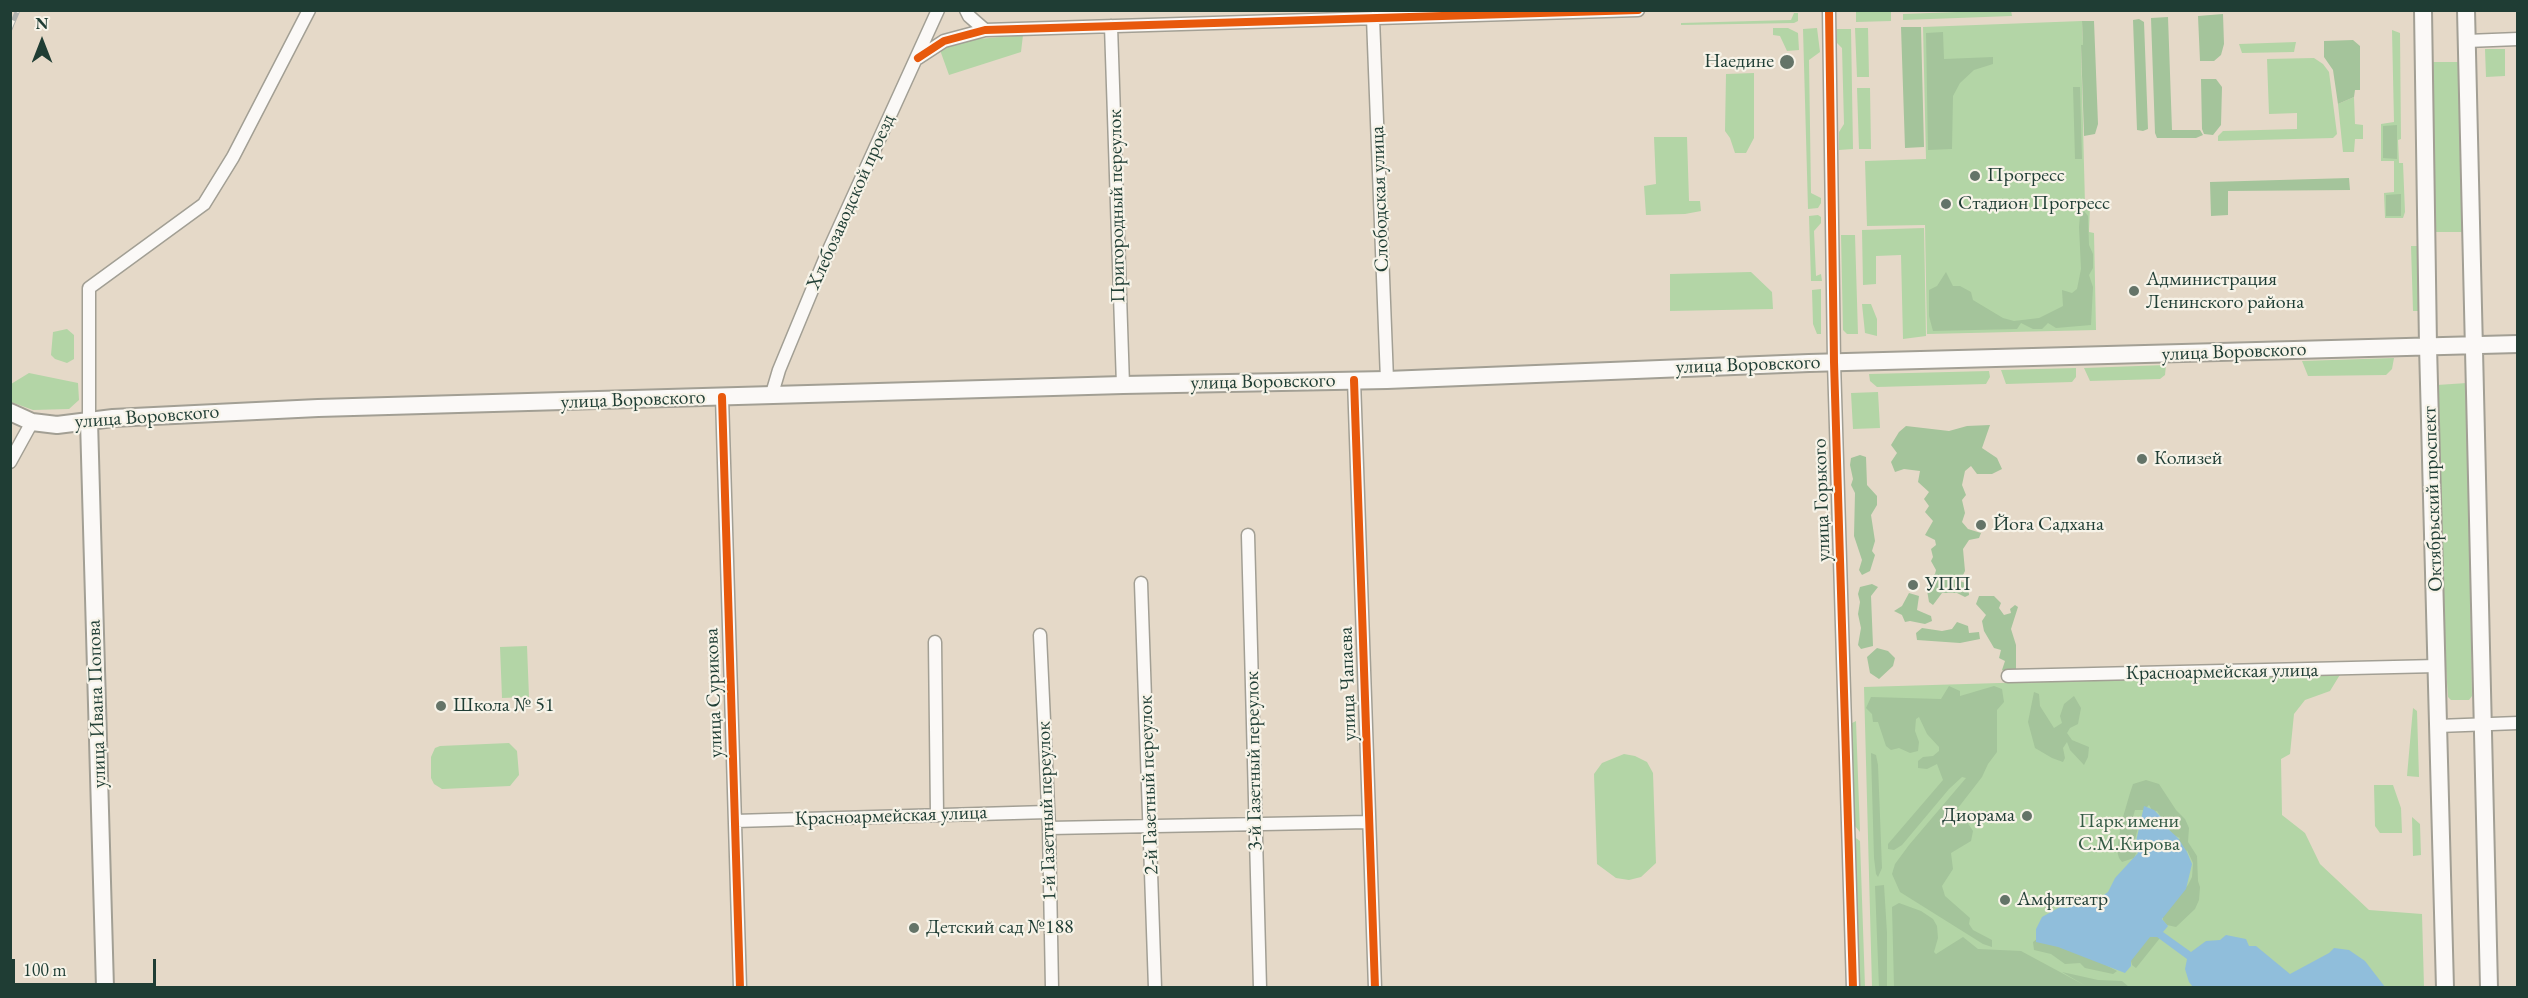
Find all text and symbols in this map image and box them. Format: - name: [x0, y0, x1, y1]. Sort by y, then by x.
- north arrow: [12, 12, 72, 72]
- text: N: [36, 13, 48, 34]
- place label: Наедине: [1704, 50, 1774, 74]
- marker: Наедине: [1778, 53, 1796, 71]
- street label: Пригородный переулок: [1103, 109, 1131, 303]
- street label: Хлебозаводской проезд: [802, 111, 900, 293]
- street label: Слободская улица: [1365, 125, 1395, 273]
- place label: Прогресс: [1987, 164, 2065, 188]
- marker: Прогресс: [1968, 169, 1982, 183]
- place label: Стадион Прогресс: [1958, 192, 2110, 216]
- marker: Стадион Прогресс: [1939, 197, 1953, 211]
- place label: Администрация Ленинского района: [2146, 268, 2304, 315]
- marker: Администрация Ленинского района: [2127, 284, 2141, 298]
- street label: улица Воровского: [2161, 337, 2307, 367]
- street label: улица Воровского: [1675, 350, 1821, 380]
- street label: улица Воровского: [1190, 369, 1336, 395]
- street label: улица Воровского: [560, 385, 706, 415]
- street label: улица Воровского: [74, 400, 220, 434]
- street label: Октябрьский проспект: [2418, 406, 2448, 592]
- street label: улица Горького: [1808, 438, 1836, 562]
- place label: Колизей: [2154, 447, 2222, 471]
- marker: Колизей: [2135, 452, 2149, 466]
- place label: Йога Садхана: [1993, 513, 2104, 537]
- marker: Йога Садхана: [1974, 518, 1988, 532]
- place label: УПП: [1925, 573, 1971, 597]
- marker: УПП: [1906, 578, 1920, 592]
- street label: улица Ивана Попова: [82, 619, 112, 789]
- street label: улица Чапаева: [1334, 626, 1362, 742]
- street label: улица Сурикова: [700, 628, 728, 758]
- street label: Красноармейская улица: [2125, 658, 2319, 686]
- street label: 3-й Газетный переулок: [1240, 671, 1268, 851]
- place label: Школа № 51: [453, 694, 554, 718]
- street label: 2-й Газетный переулок: [1134, 695, 1164, 875]
- marker: Школа № 51: [434, 699, 448, 713]
- street label: 1-й Газетный переулок: [1032, 721, 1062, 901]
- street label: Красноармейская улица: [794, 801, 988, 831]
- place label: Диорама: [1942, 804, 2015, 828]
- marker: Диорама: [2020, 809, 2034, 823]
- park label: Парк имени С.М.Кирова: [2078, 810, 2180, 857]
- place label: Амфитеатр: [2017, 888, 2108, 912]
- marker: Амфитеатр: [1998, 893, 2012, 907]
- place label: Детский сад №188: [926, 916, 1074, 940]
- marker: Детский сад №188: [907, 921, 921, 935]
- scale bar: [15, 947, 159, 985]
- text: 100 m: [23, 958, 67, 981]

